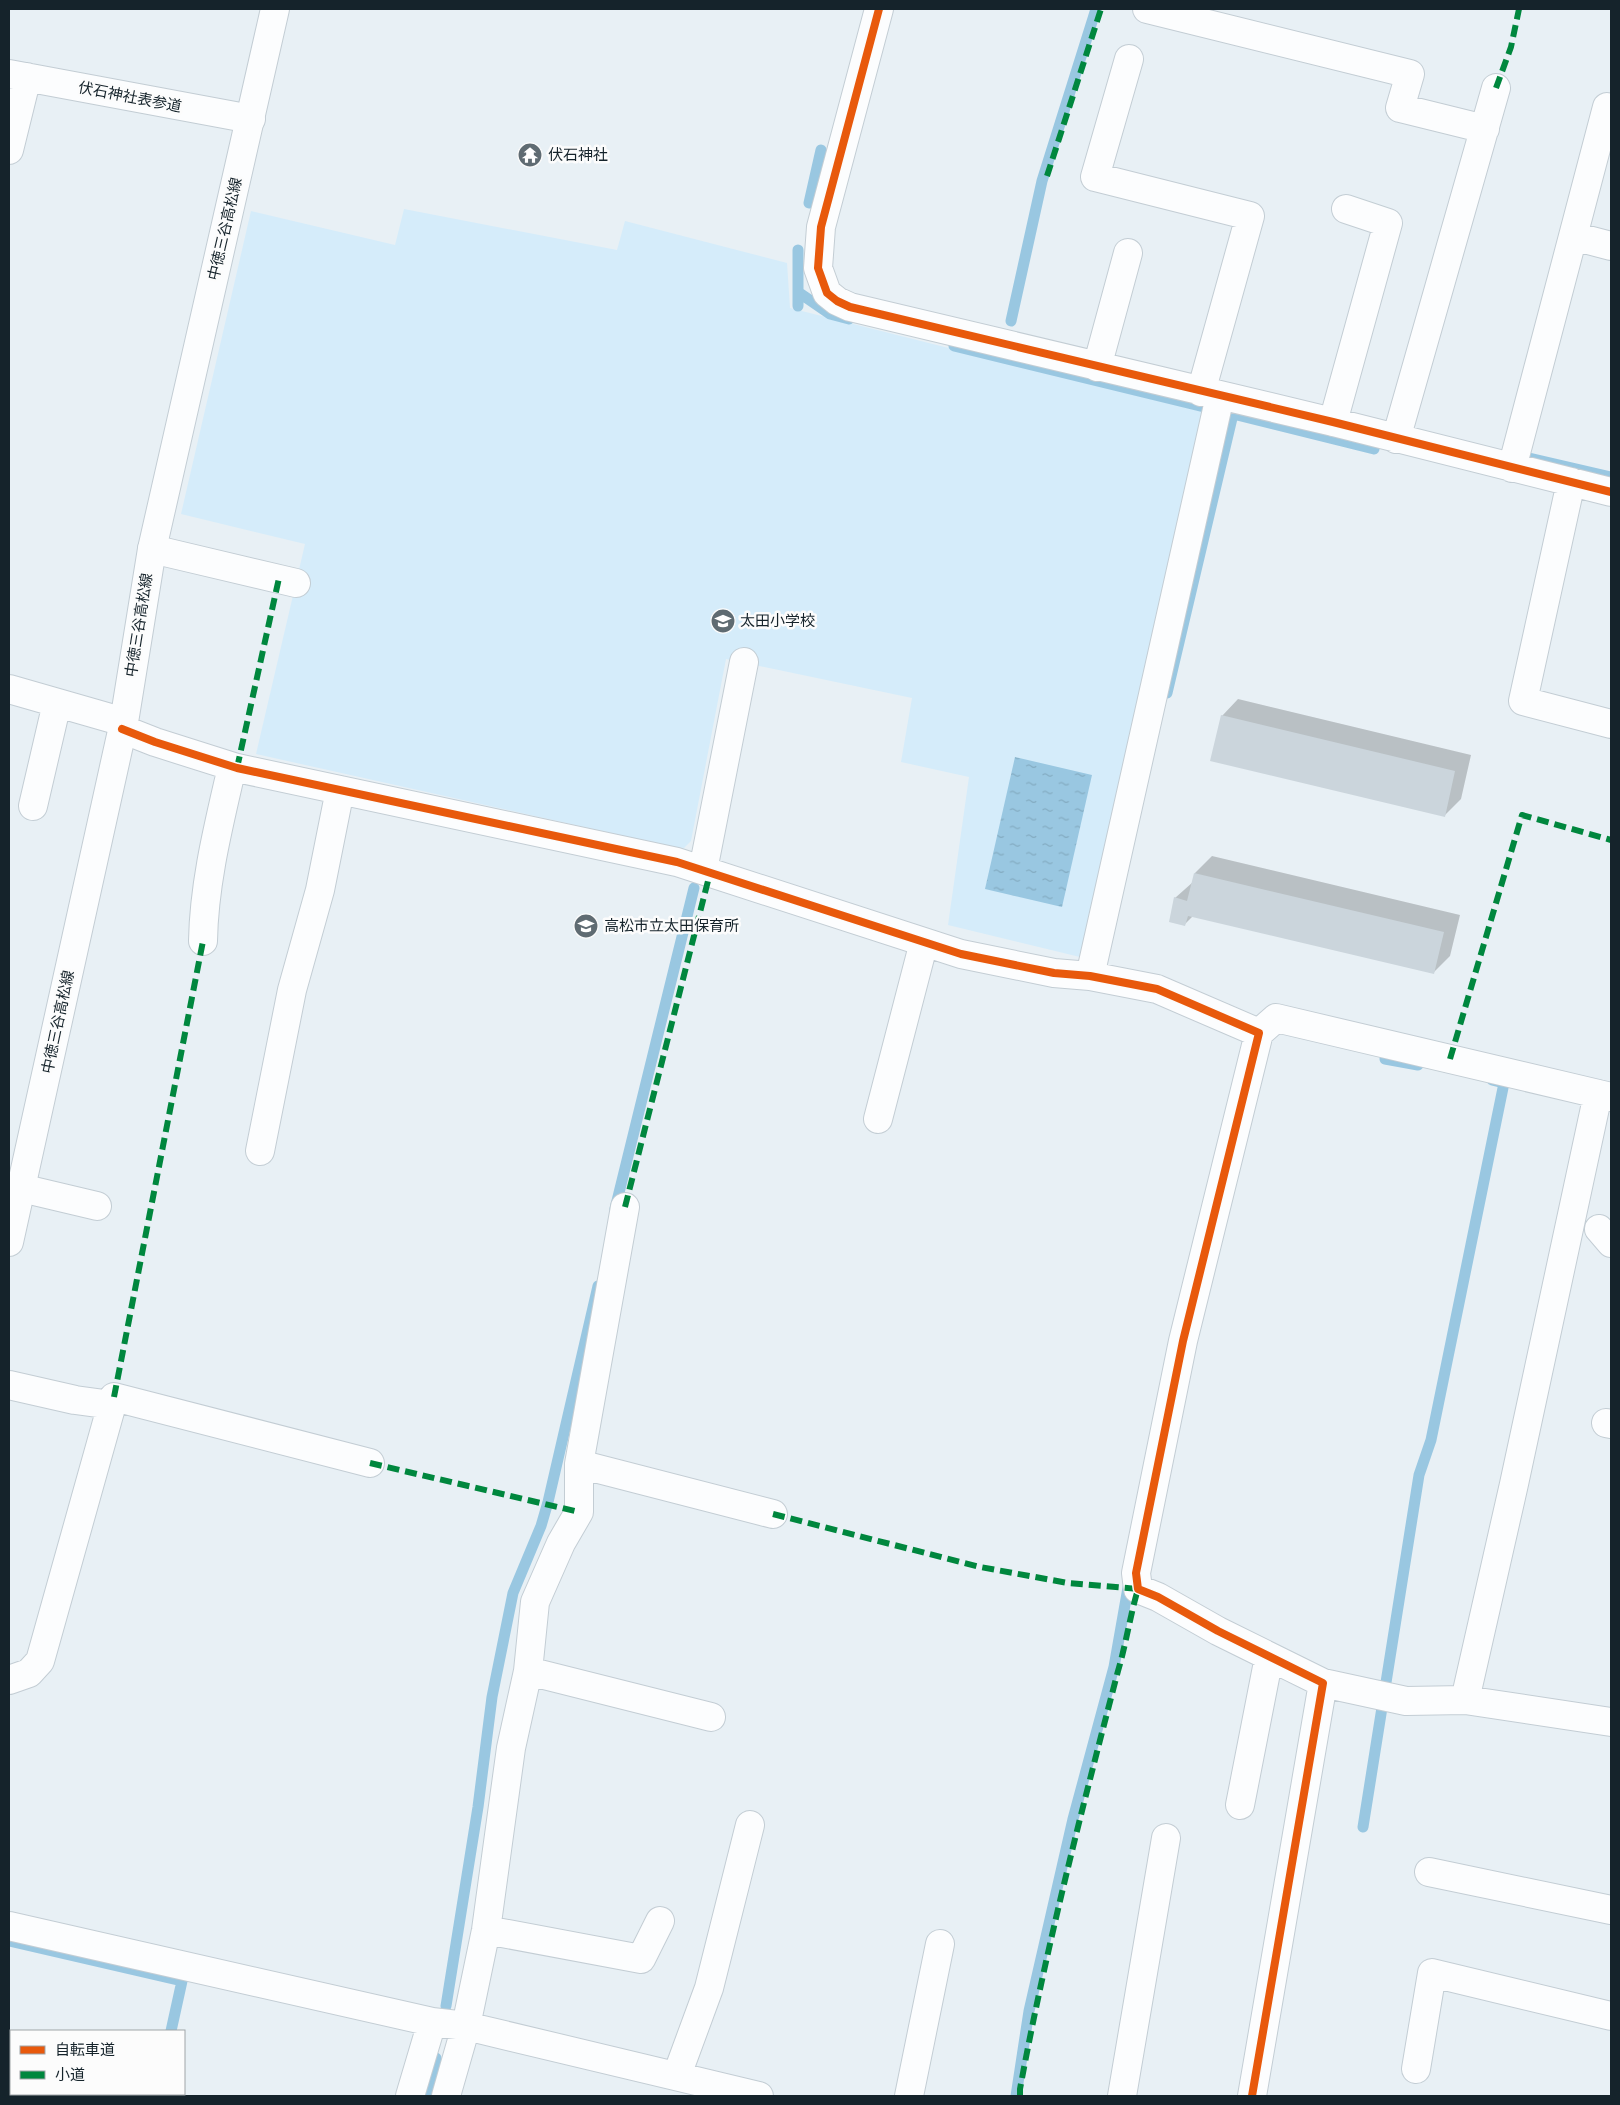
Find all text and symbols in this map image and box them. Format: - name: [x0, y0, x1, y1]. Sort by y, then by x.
- street label: 伏石神社表参道: [77, 78, 183, 116]
- temple icon: 伏石神社: [517, 142, 543, 168]
- place label: 伏石神社: [548, 146, 608, 164]
- street label: 中徳三谷高松線: [204, 176, 246, 282]
- street label: 中徳三谷高松線: [122, 572, 156, 678]
- school or university icon: 太田小学校: [710, 608, 736, 634]
- place label: 太田小学校: [740, 612, 815, 630]
- school or university icon: 高松市立太田保育所: [573, 913, 599, 939]
- place label: 高松市立太田保育所: [604, 917, 739, 935]
- street label: 中徳三谷高松線: [38, 969, 78, 1075]
- legend: [10, 2030, 185, 2095]
- text: 自転車道: [55, 2041, 115, 2059]
- text: 小道: [55, 2066, 85, 2084]

